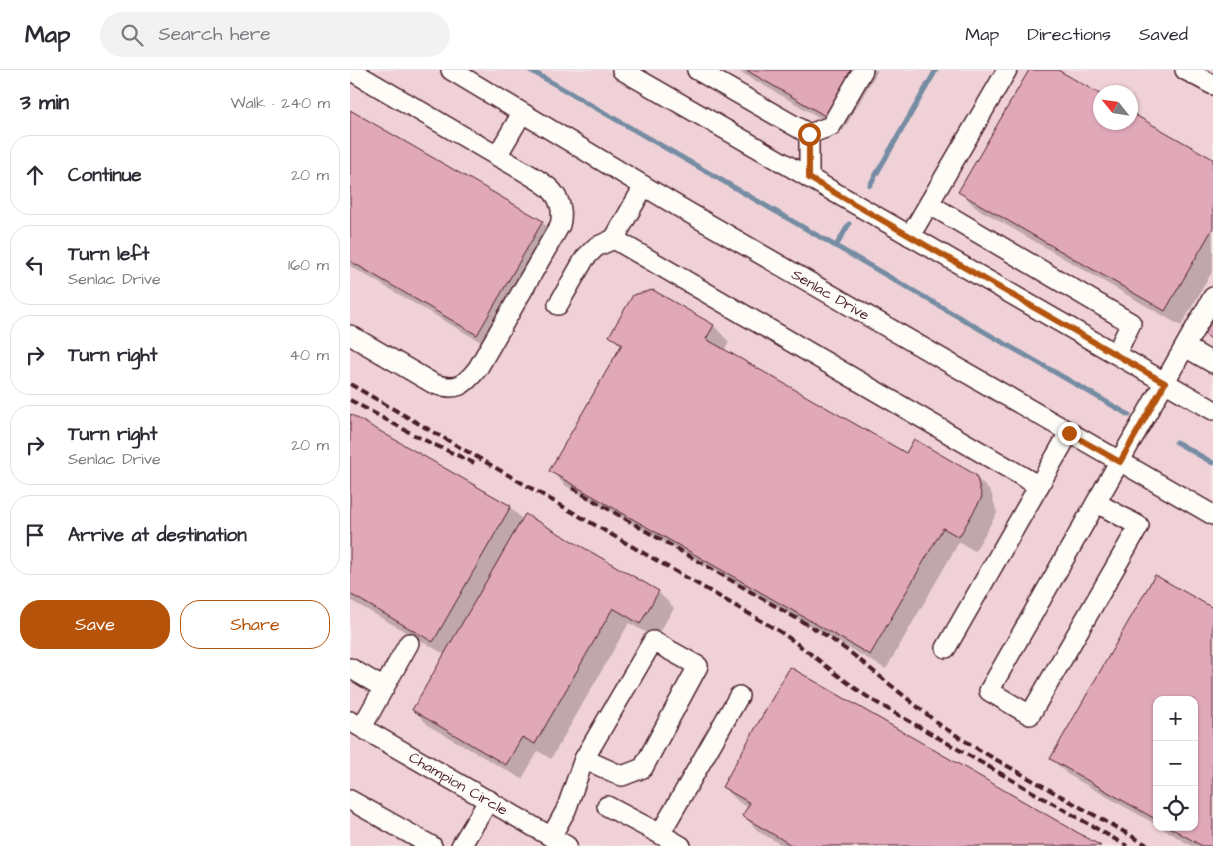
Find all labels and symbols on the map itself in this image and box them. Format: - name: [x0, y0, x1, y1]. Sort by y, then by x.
- north arrow: [1093, 85, 1138, 130]
- route start: [798, 123, 821, 146]
- street label: Senlac Drive: [788, 264, 874, 325]
- route end: [1058, 422, 1081, 445]
- street label: Champion Circle: [405, 747, 512, 820]

